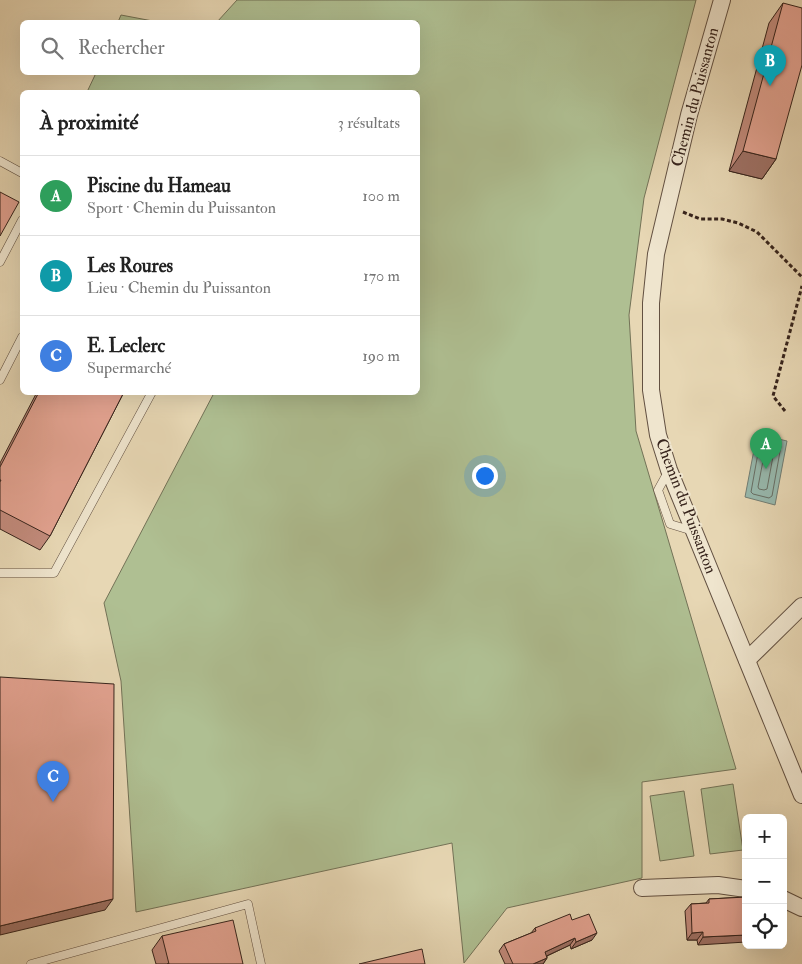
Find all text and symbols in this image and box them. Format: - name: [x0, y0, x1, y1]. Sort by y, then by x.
- search box: [20, 20, 420, 75]
- street label: Chemin du Puissanton: [667, 25, 723, 169]
- icon: search: [38, 34, 66, 62]
- text: Rechercher: [78, 36, 165, 60]
- pin: B: [754, 45, 786, 86]
- text: À proximité: [40, 109, 138, 136]
- text: 3 résultats: [338, 113, 400, 133]
- text: Piscine du Hameau: [87, 174, 231, 198]
- text: A: [51, 186, 61, 206]
- text: 100 m: [362, 186, 400, 206]
- text: Sport · Chemin du Puissanton: [87, 198, 276, 218]
- text: Les Roures: [87, 254, 173, 278]
- text: B: [51, 266, 61, 286]
- text: 170 m: [363, 266, 400, 286]
- text: Lieu · Chemin du Puissanton: [87, 278, 271, 298]
- text: E. Leclerc: [87, 334, 165, 358]
- text: C: [50, 346, 62, 366]
- text: 190 m: [362, 346, 400, 366]
- text: Supermarché: [87, 358, 171, 378]
- pin: A: [750, 428, 782, 469]
- street label: Chemin du Puissanton: [651, 436, 721, 576]
- your location: [472, 463, 498, 489]
- pin: C: [37, 761, 69, 802]
- map controls: [742, 814, 787, 949]
- button: +: [742, 814, 787, 859]
- button: −: [742, 859, 787, 904]
- button: locate: [742, 904, 787, 949]

